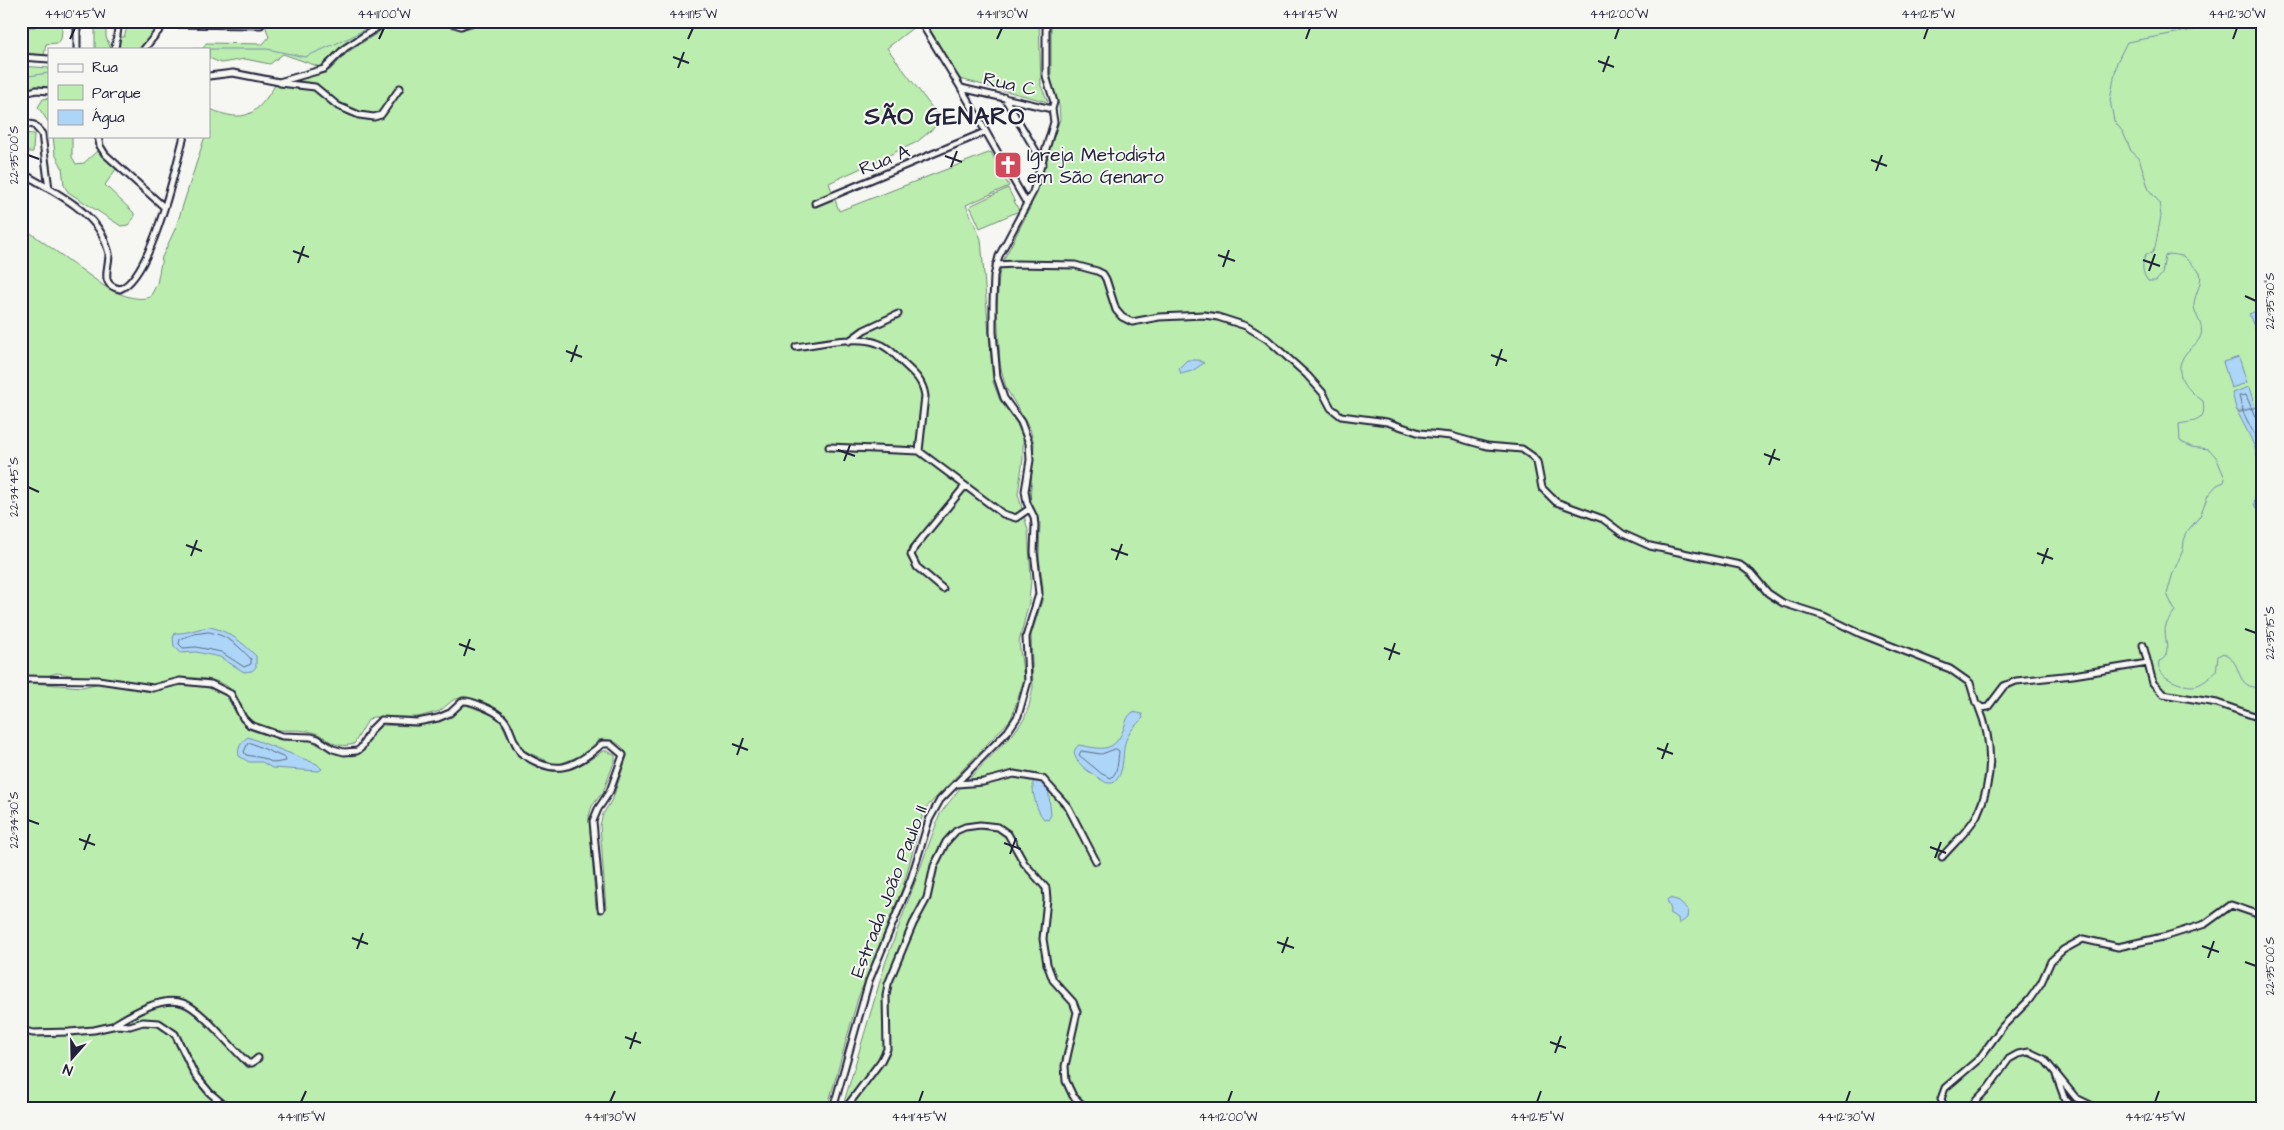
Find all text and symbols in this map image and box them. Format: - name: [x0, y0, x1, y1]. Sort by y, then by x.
- text: 44°10'45"W: [45, 6, 106, 23]
- text: 44°11'00"W: [357, 6, 411, 23]
- text: 44°11'15"W: [669, 6, 718, 23]
- text: 44°11'30"W: [976, 6, 1029, 23]
- text: 44°11'45"W: [1283, 6, 1338, 23]
- text: 44°12'00"W: [1590, 6, 1649, 23]
- text: 44°12'15"W: [1901, 6, 1955, 23]
- text: 44°12'30"W: [2208, 6, 2266, 23]
- legend: [48, 48, 210, 138]
- text: Rua: [92, 57, 118, 78]
- street label: Rua C: [980, 65, 1040, 104]
- text: Parque: [92, 83, 141, 104]
- district label: SÃO GENARO: [864, 100, 1025, 134]
- text: Água: [92, 107, 125, 129]
- text: 22°35'00"S: [6, 125, 23, 184]
- street label: Rua A: [855, 138, 914, 183]
- place label: Igreja Metodista em São Genaro: [1027, 142, 1165, 191]
- church icon: Igreja Metodista em São Genaro: [993, 150, 1023, 180]
- text: 22°35'30"S: [2262, 272, 2279, 330]
- text: 22°34'45"S: [6, 457, 23, 517]
- text: 22°35'15"S: [2262, 606, 2279, 660]
- text: 22°34'30"S: [6, 791, 23, 848]
- street label: Estrada João Paulo II: [844, 801, 935, 982]
- text: 22°35'00"S: [2262, 936, 2279, 995]
- north arrow: [48, 1032, 98, 1082]
- text: N: [60, 1058, 75, 1080]
- text: 44°11'15"W: [277, 1109, 326, 1126]
- text: 44°11'30"W: [584, 1109, 637, 1126]
- text: 44°11'45"W: [892, 1109, 947, 1126]
- text: 44°12'00"W: [1199, 1109, 1258, 1126]
- text: 44°12'15"W: [1510, 1109, 1564, 1126]
- text: 44°12'30"W: [1817, 1109, 1875, 1126]
- text: 44°12'45"W: [2125, 1109, 2186, 1126]

